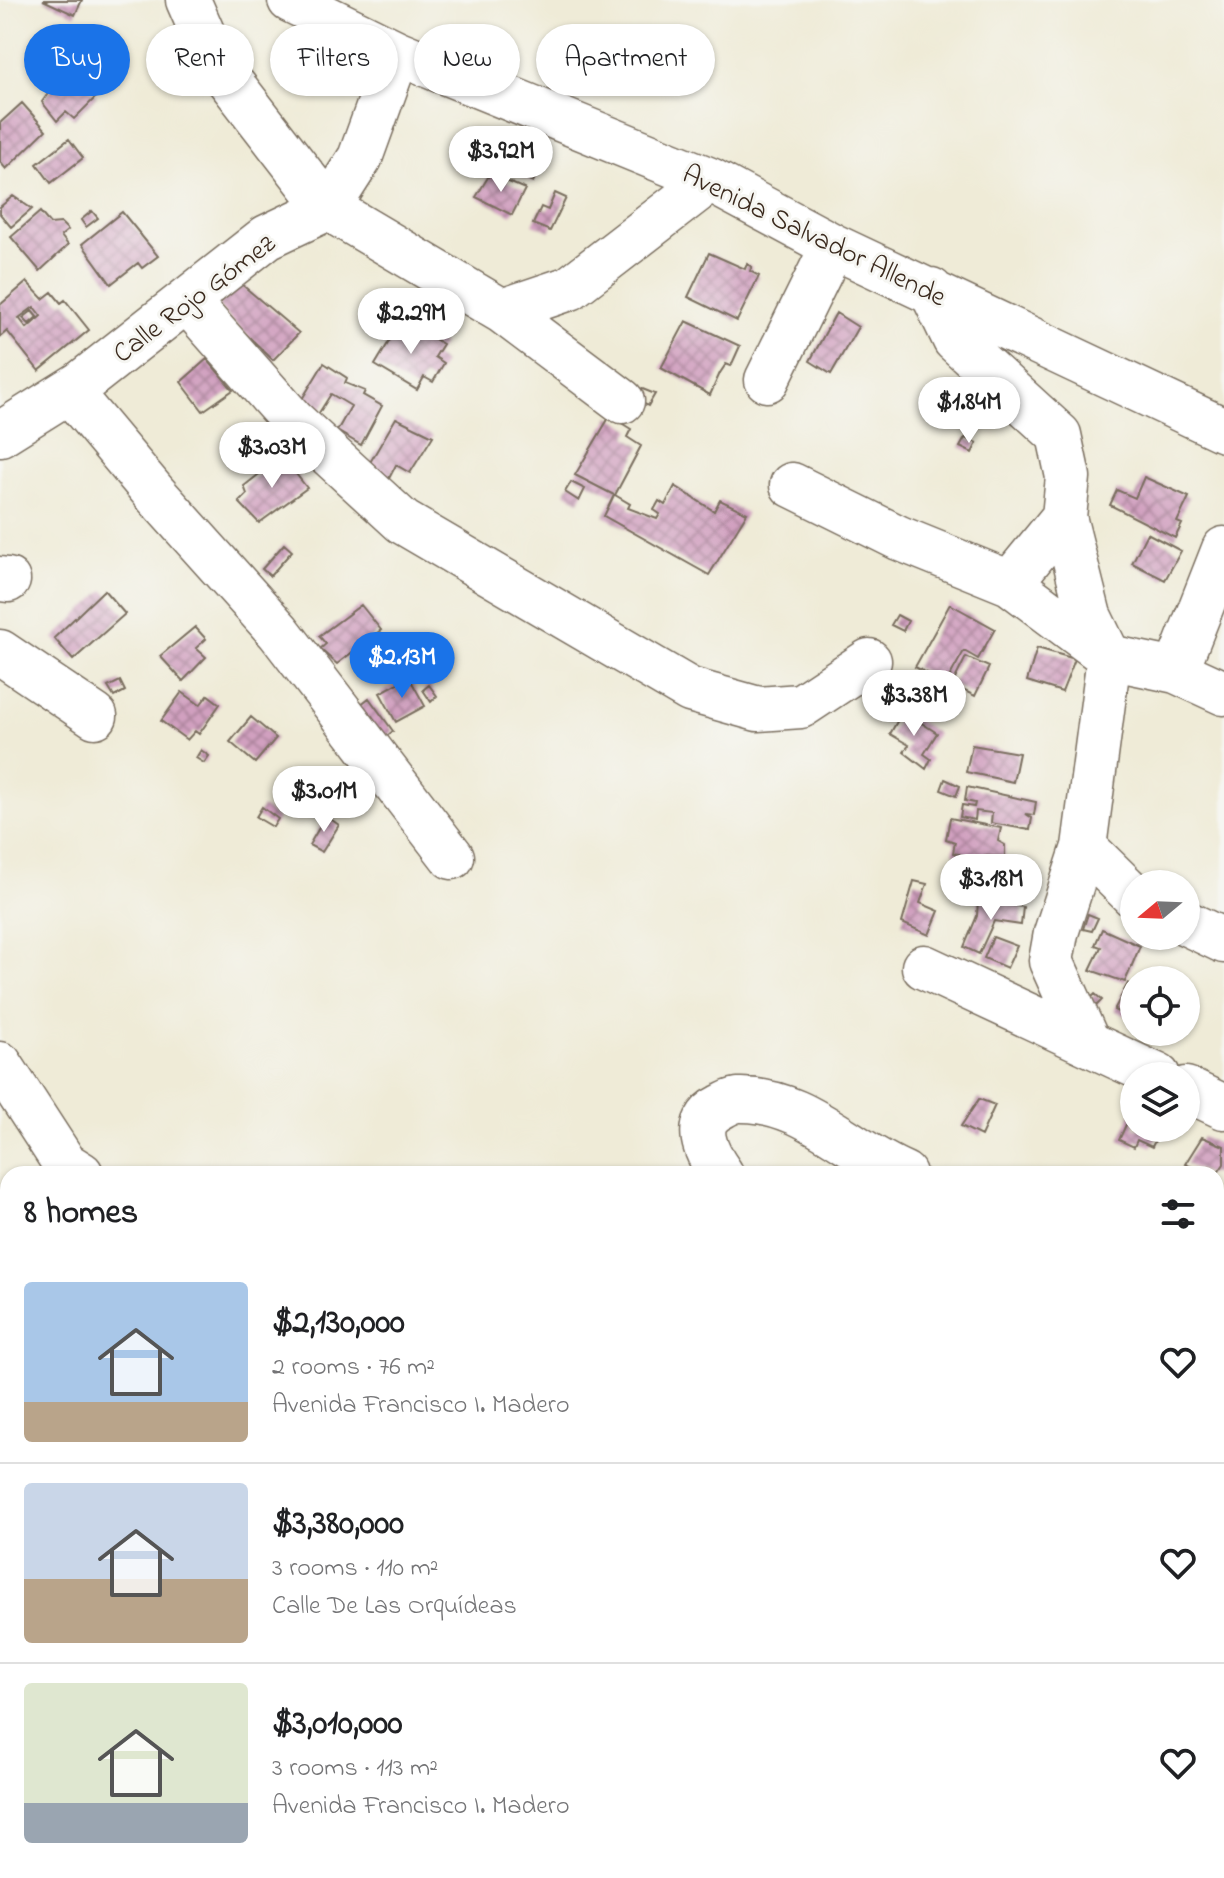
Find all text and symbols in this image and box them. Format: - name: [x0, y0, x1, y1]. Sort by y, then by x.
- chip: Buy: [24, 24, 130, 96]
- chip: Rent: [146, 24, 254, 96]
- chip: Filters: [270, 24, 398, 96]
- chip: New: [414, 24, 520, 96]
- chip: Apartment: [536, 24, 715, 96]
- pin: $3.92M: [436, 126, 566, 194]
- text: $3.92M: [467, 133, 535, 171]
- street label: Avenida Salvador Allende: [675, 155, 953, 319]
- street label: Calle Rojo Gómez: [105, 225, 285, 375]
- pin: $2.29M: [346, 288, 476, 356]
- text: $2.29M: [376, 295, 446, 333]
- pin: $1.84M: [904, 377, 1034, 445]
- text: $1.84M: [936, 384, 1002, 422]
- pin: $3.03M: [207, 422, 337, 490]
- text: $3.03M: [237, 429, 307, 467]
- pin: $2.13M: [337, 632, 467, 700]
- text: $2.13M: [368, 639, 436, 677]
- pin: $3.38M: [849, 670, 979, 738]
- text: $3.38M: [880, 677, 948, 715]
- pin: $3.01M: [259, 766, 389, 834]
- text: $3.01M: [290, 773, 358, 811]
- pin: $3.18M: [926, 854, 1056, 922]
- text: $3.18M: [958, 861, 1024, 899]
- north arrow: [1120, 870, 1200, 950]
- map controls: [1120, 870, 1200, 1142]
- button: locate: [1120, 966, 1200, 1046]
- button: layers: [1120, 1062, 1200, 1142]
- text: 8 homes: [24, 1189, 138, 1239]
- icon: filters: [1156, 1192, 1200, 1236]
- text: $2,130,000: [272, 1299, 405, 1349]
- icon: home: [88, 1314, 184, 1410]
- icon: heart: [1156, 1340, 1200, 1384]
- text: 2 rooms · 76 m²: [272, 1349, 435, 1387]
- text: Avenida Francisco I. Madero: [272, 1387, 569, 1425]
- text: $3,380,000: [272, 1500, 404, 1550]
- icon: home: [88, 1515, 184, 1611]
- icon: heart: [1156, 1541, 1200, 1585]
- text: 3 rooms · 110 m²: [272, 1550, 438, 1588]
- text: Calle De Las Orquídeas: [272, 1588, 517, 1626]
- text: $3,010,000: [272, 1700, 403, 1750]
- icon: home: [88, 1715, 184, 1811]
- icon: heart: [1156, 1741, 1200, 1785]
- text: 3 rooms · 113 m²: [272, 1750, 438, 1788]
- text: Avenida Francisco I. Madero: [272, 1788, 569, 1826]

